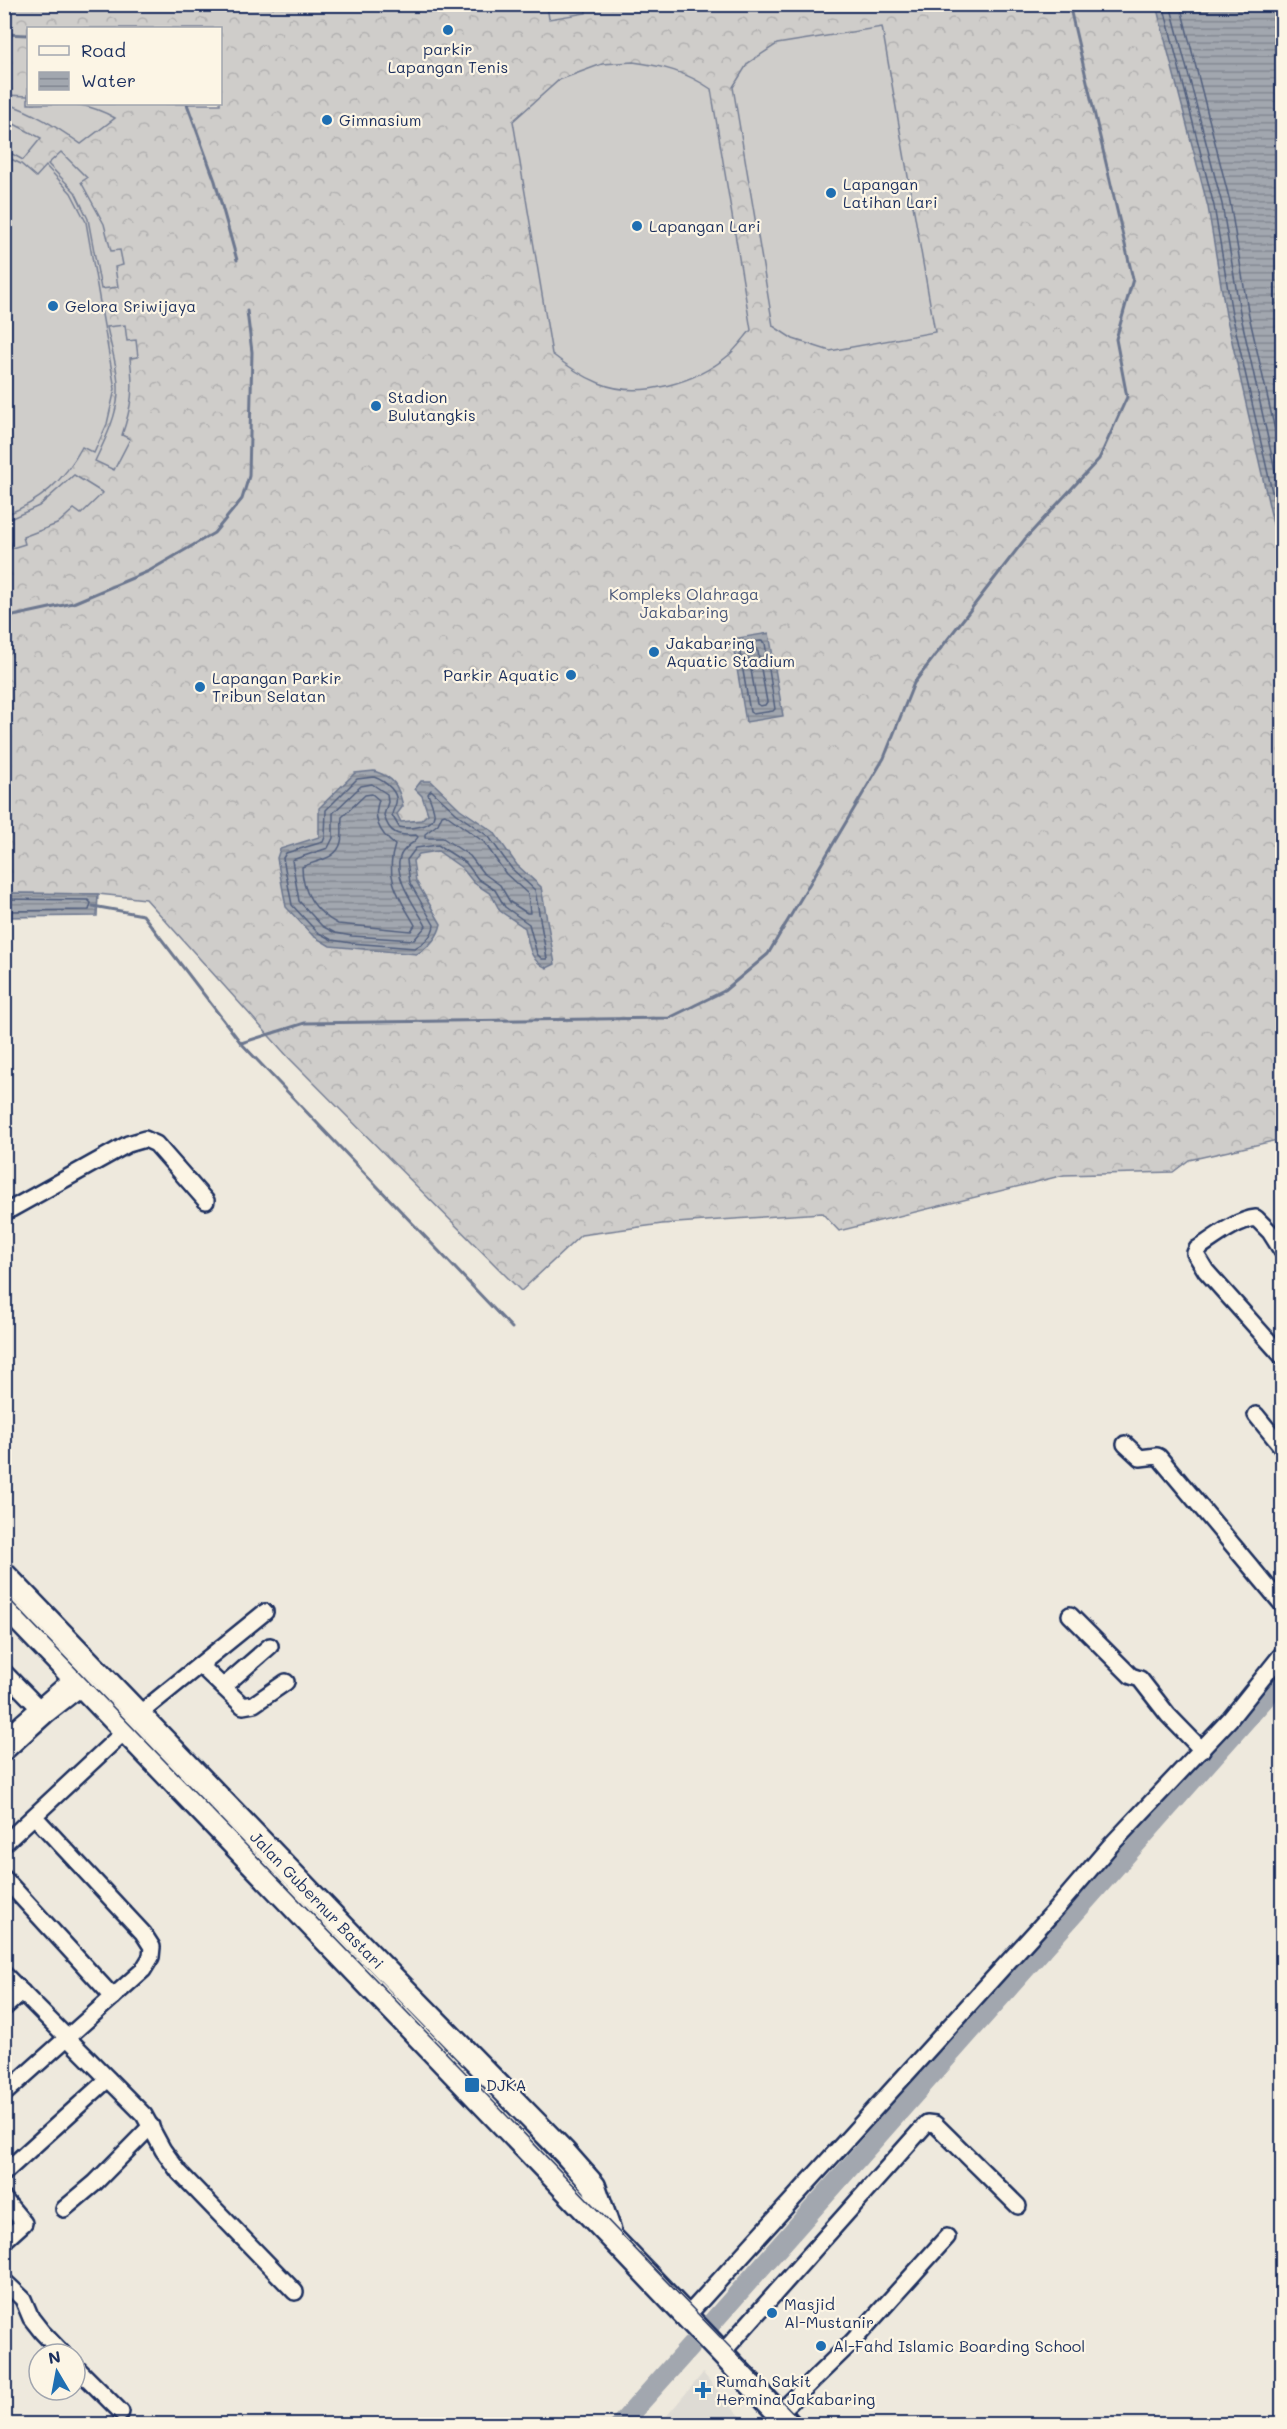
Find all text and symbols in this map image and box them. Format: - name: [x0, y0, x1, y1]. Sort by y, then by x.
- marker: parkir Lapangan Tenis: [441, 23, 455, 37]
- legend: [27, 27, 222, 105]
- text: Road: [81, 38, 126, 62]
- place label: parkir Lapangan Tenis: [388, 38, 508, 77]
- text: Water: [81, 68, 136, 92]
- place label: Gimnasium: [339, 109, 422, 130]
- marker: Gimnasium: [320, 113, 334, 127]
- place label: Lapangan Latihan Lari: [843, 173, 938, 212]
- marker: Lapangan Latihan Lari: [824, 186, 838, 200]
- place label: Lapangan Lari: [649, 215, 761, 236]
- marker: Lapangan Lari: [630, 219, 644, 233]
- place label: Gelora Sriwijaya: [65, 295, 196, 316]
- marker: Gelora Sriwijaya: [46, 299, 60, 313]
- place label: Stadion Bulutangkis: [388, 386, 476, 425]
- marker: Stadion Bulutangkis: [369, 399, 383, 413]
- park label: Kompleks Olahraga Jakabaring: [609, 583, 759, 622]
- place label: Jakabaring Aquatic Stadium: [666, 632, 795, 671]
- marker: Jakabaring Aquatic Stadium: [647, 645, 661, 659]
- place label: Parkir Aquatic: [443, 664, 559, 685]
- place label: Lapangan Parkir Tribun Selatan: [212, 667, 342, 706]
- marker: Parkir Aquatic: [564, 668, 578, 682]
- marker: Lapangan Parkir Tribun Selatan: [193, 680, 207, 694]
- street label: Jalan Gubernur Bastari: [246, 1826, 389, 1973]
- place label: DJKA: [486, 2074, 527, 2095]
- marker: DJKA: [463, 2076, 481, 2094]
- place label: Masjid Al-Mustanir: [784, 2293, 874, 2332]
- marker: Masjid Al-Mustanir: [765, 2306, 779, 2320]
- place label: Al-Fahd Islamic Boarding School: [833, 2335, 1085, 2356]
- marker: Al-Fahd Islamic Boarding School: [814, 2339, 828, 2353]
- north arrow: [27, 2342, 87, 2402]
- text: N: [46, 2345, 62, 2368]
- place label: Rumah Sakit Hermina Jakabaring: [716, 2370, 875, 2409]
- marker: Rumah Sakit Hermina Jakabaring: [694, 2381, 712, 2399]

